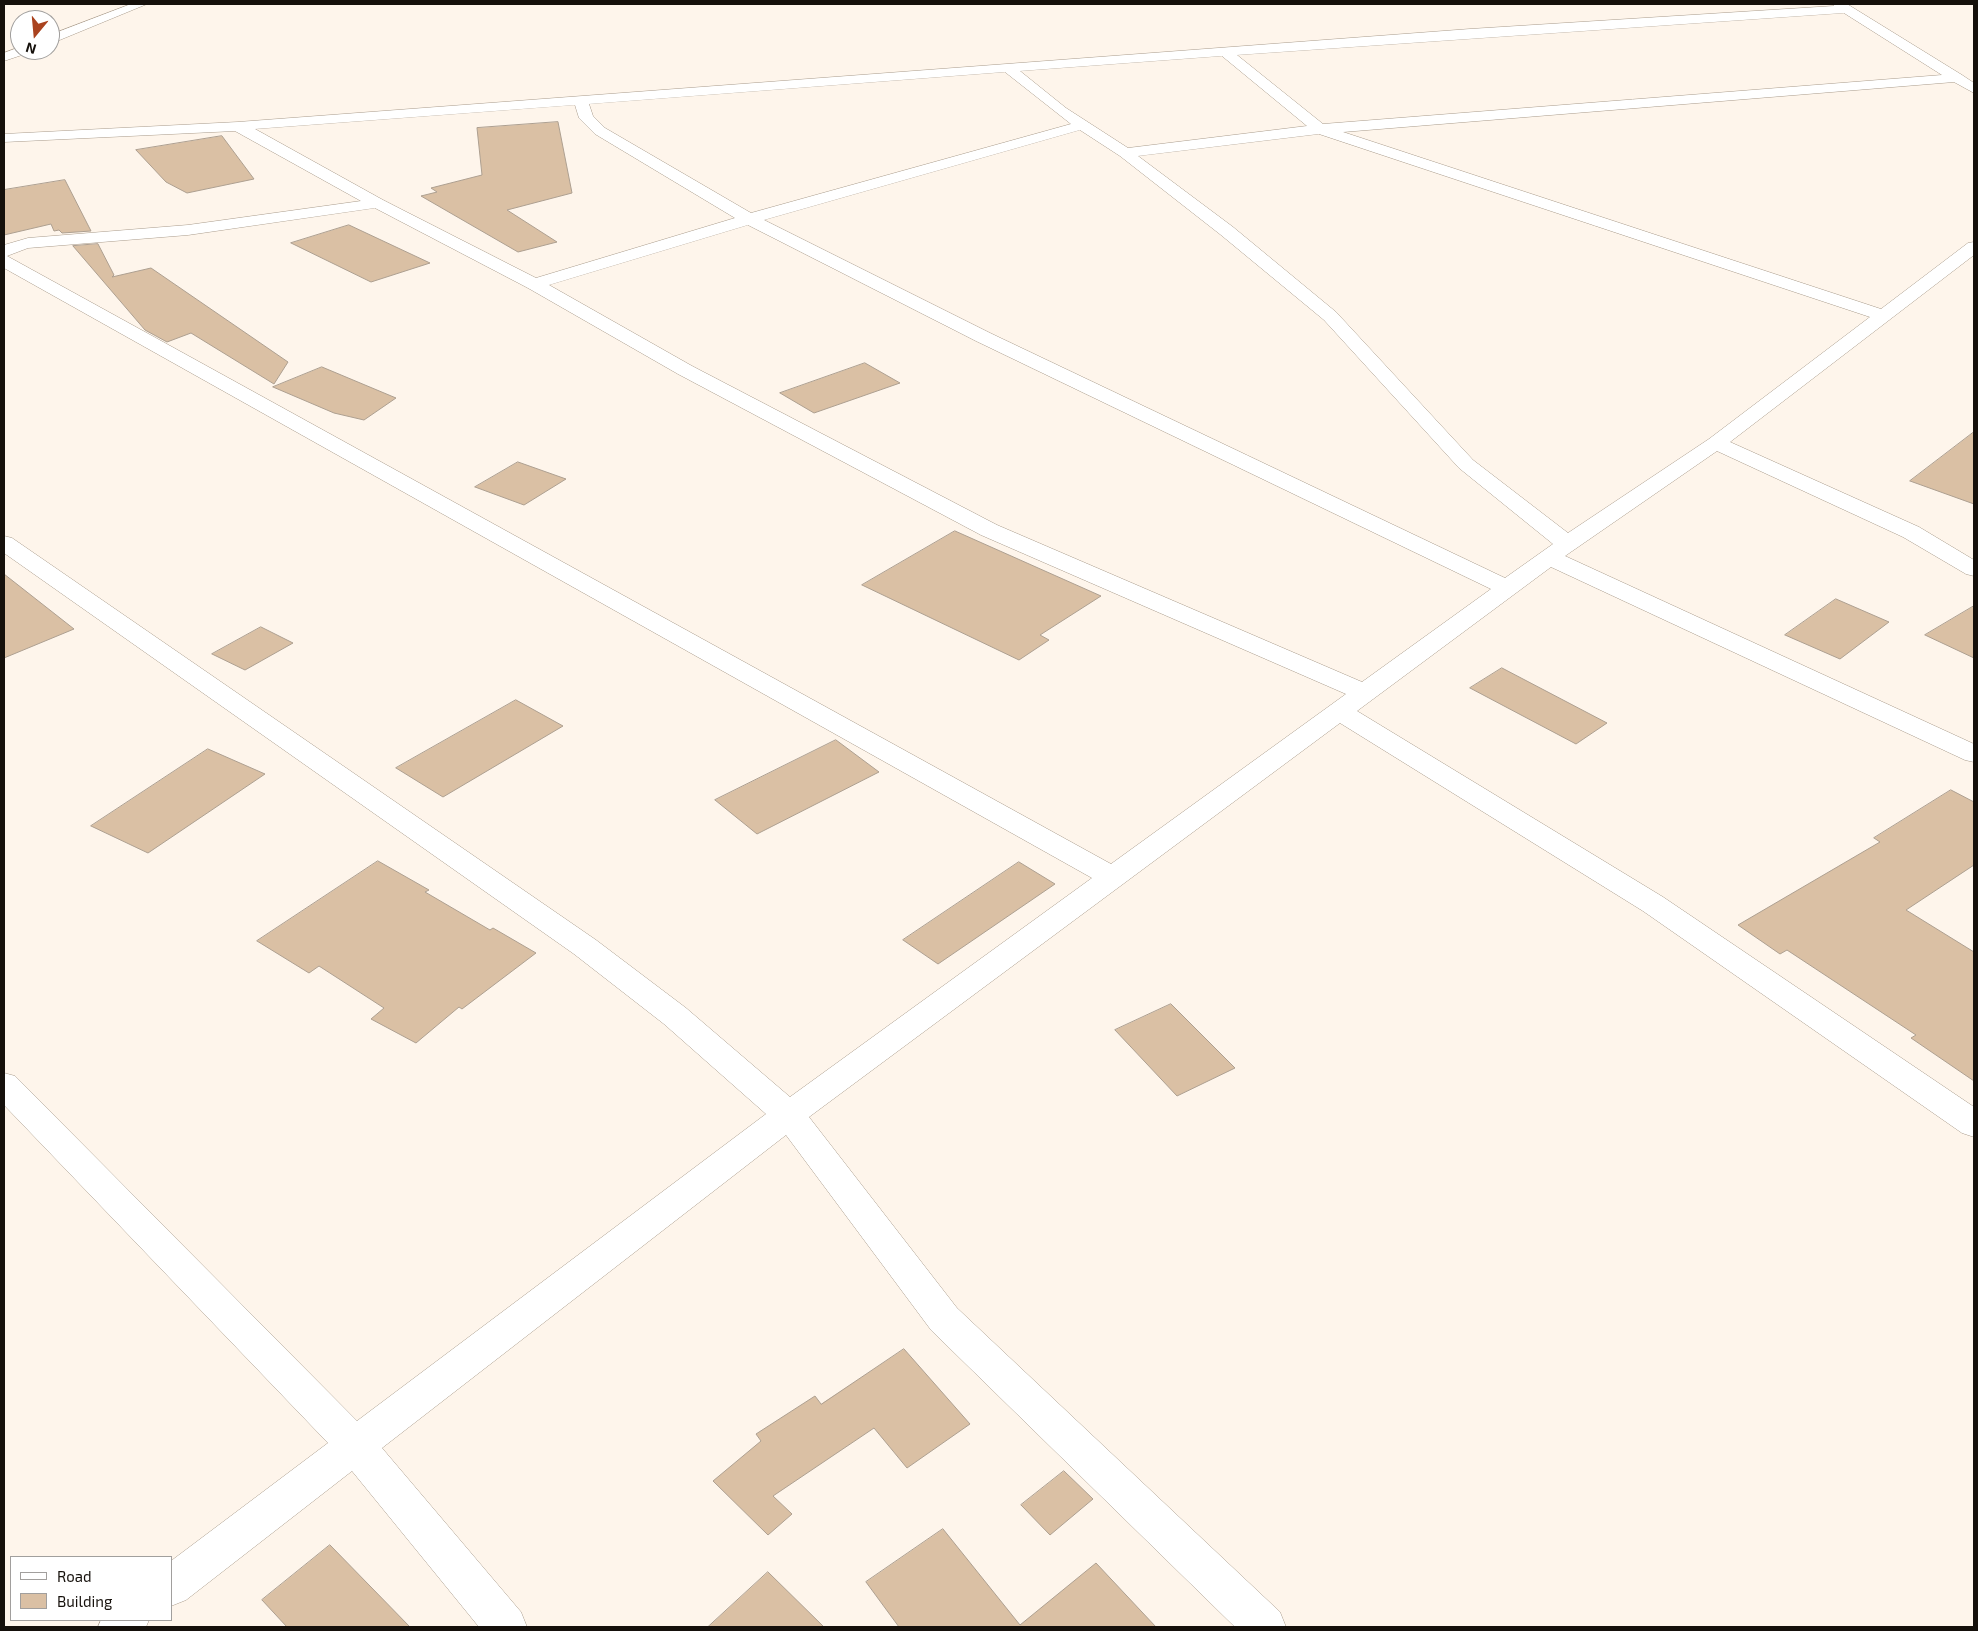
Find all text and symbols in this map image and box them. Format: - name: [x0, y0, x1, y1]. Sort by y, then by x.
- north arrow: [10, 10, 60, 60]
- text: N: [23, 39, 38, 58]
- legend: [10, 1556, 172, 1621]
- text: Road: [57, 1567, 92, 1585]
- text: Building: [57, 1592, 112, 1610]

